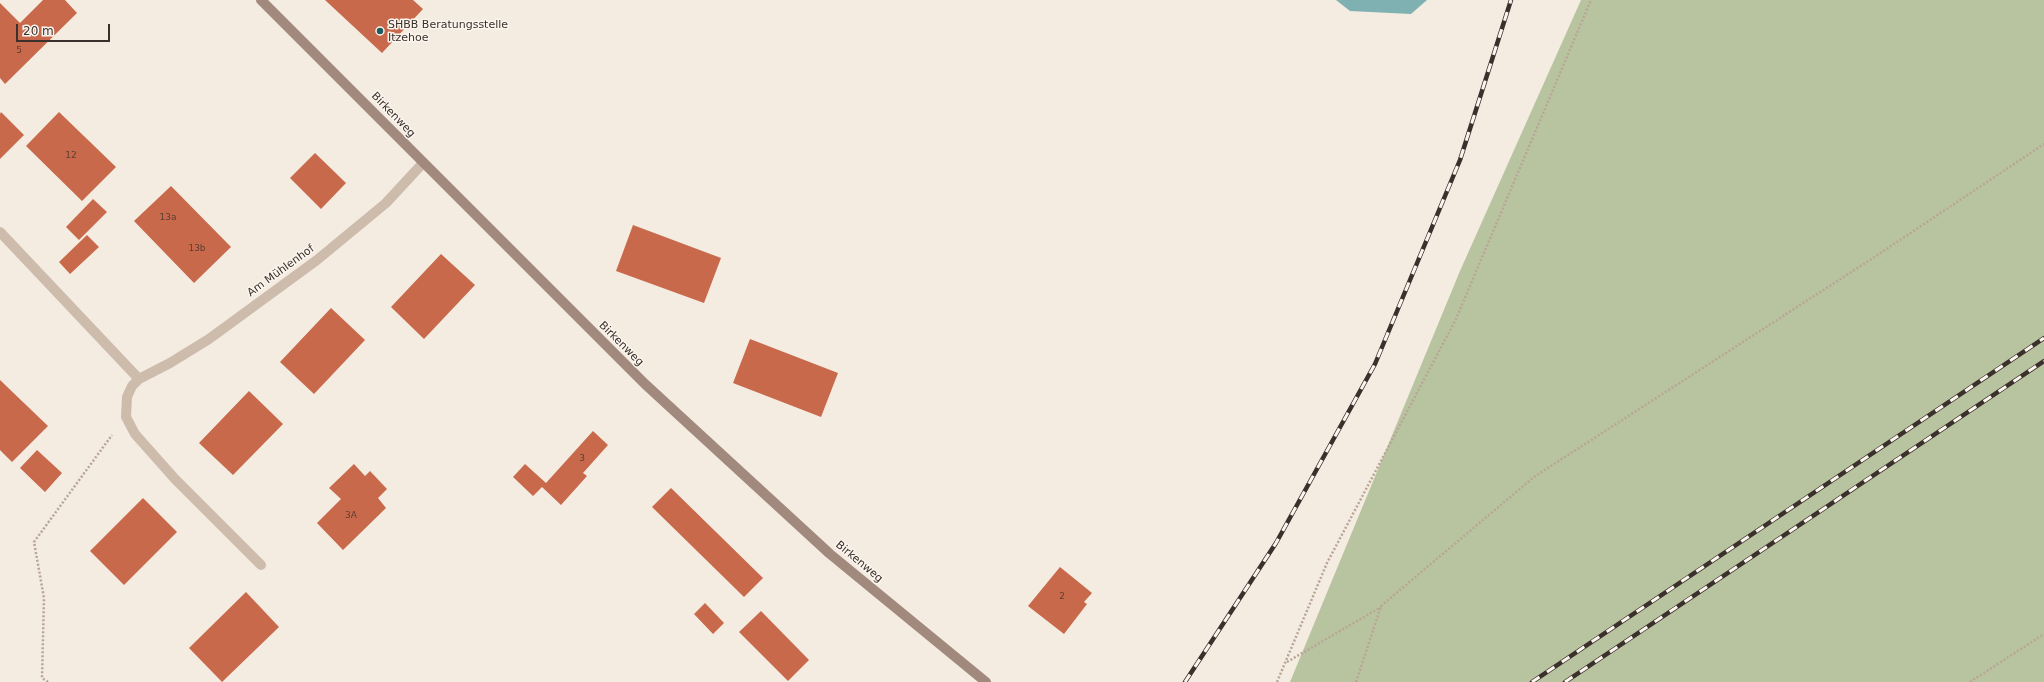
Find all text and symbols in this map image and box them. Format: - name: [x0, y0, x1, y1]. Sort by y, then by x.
- scale bar: [18, 16, 112, 42]
- place label: SHBB Beratungsstelle Itzehoe: [388, 18, 508, 44]
- text: 20 m: [23, 24, 54, 38]
- marker: SHBB Beratungsstelle Itzehoe: [375, 26, 385, 36]
- house number: 5: [16, 46, 22, 56]
- street label: Birkenweg: [368, 90, 418, 140]
- house number: 12: [65, 151, 77, 161]
- house number: 13a: [160, 213, 176, 223]
- street label: Am Mühlenhof: [245, 242, 317, 300]
- house number: 13b: [188, 244, 206, 254]
- street label: Birkenweg: [596, 319, 646, 369]
- house number: 3: [579, 454, 585, 464]
- house number: 3A: [345, 511, 357, 521]
- street label: Birkenweg: [833, 538, 885, 586]
- house number: 2: [1059, 592, 1065, 602]

